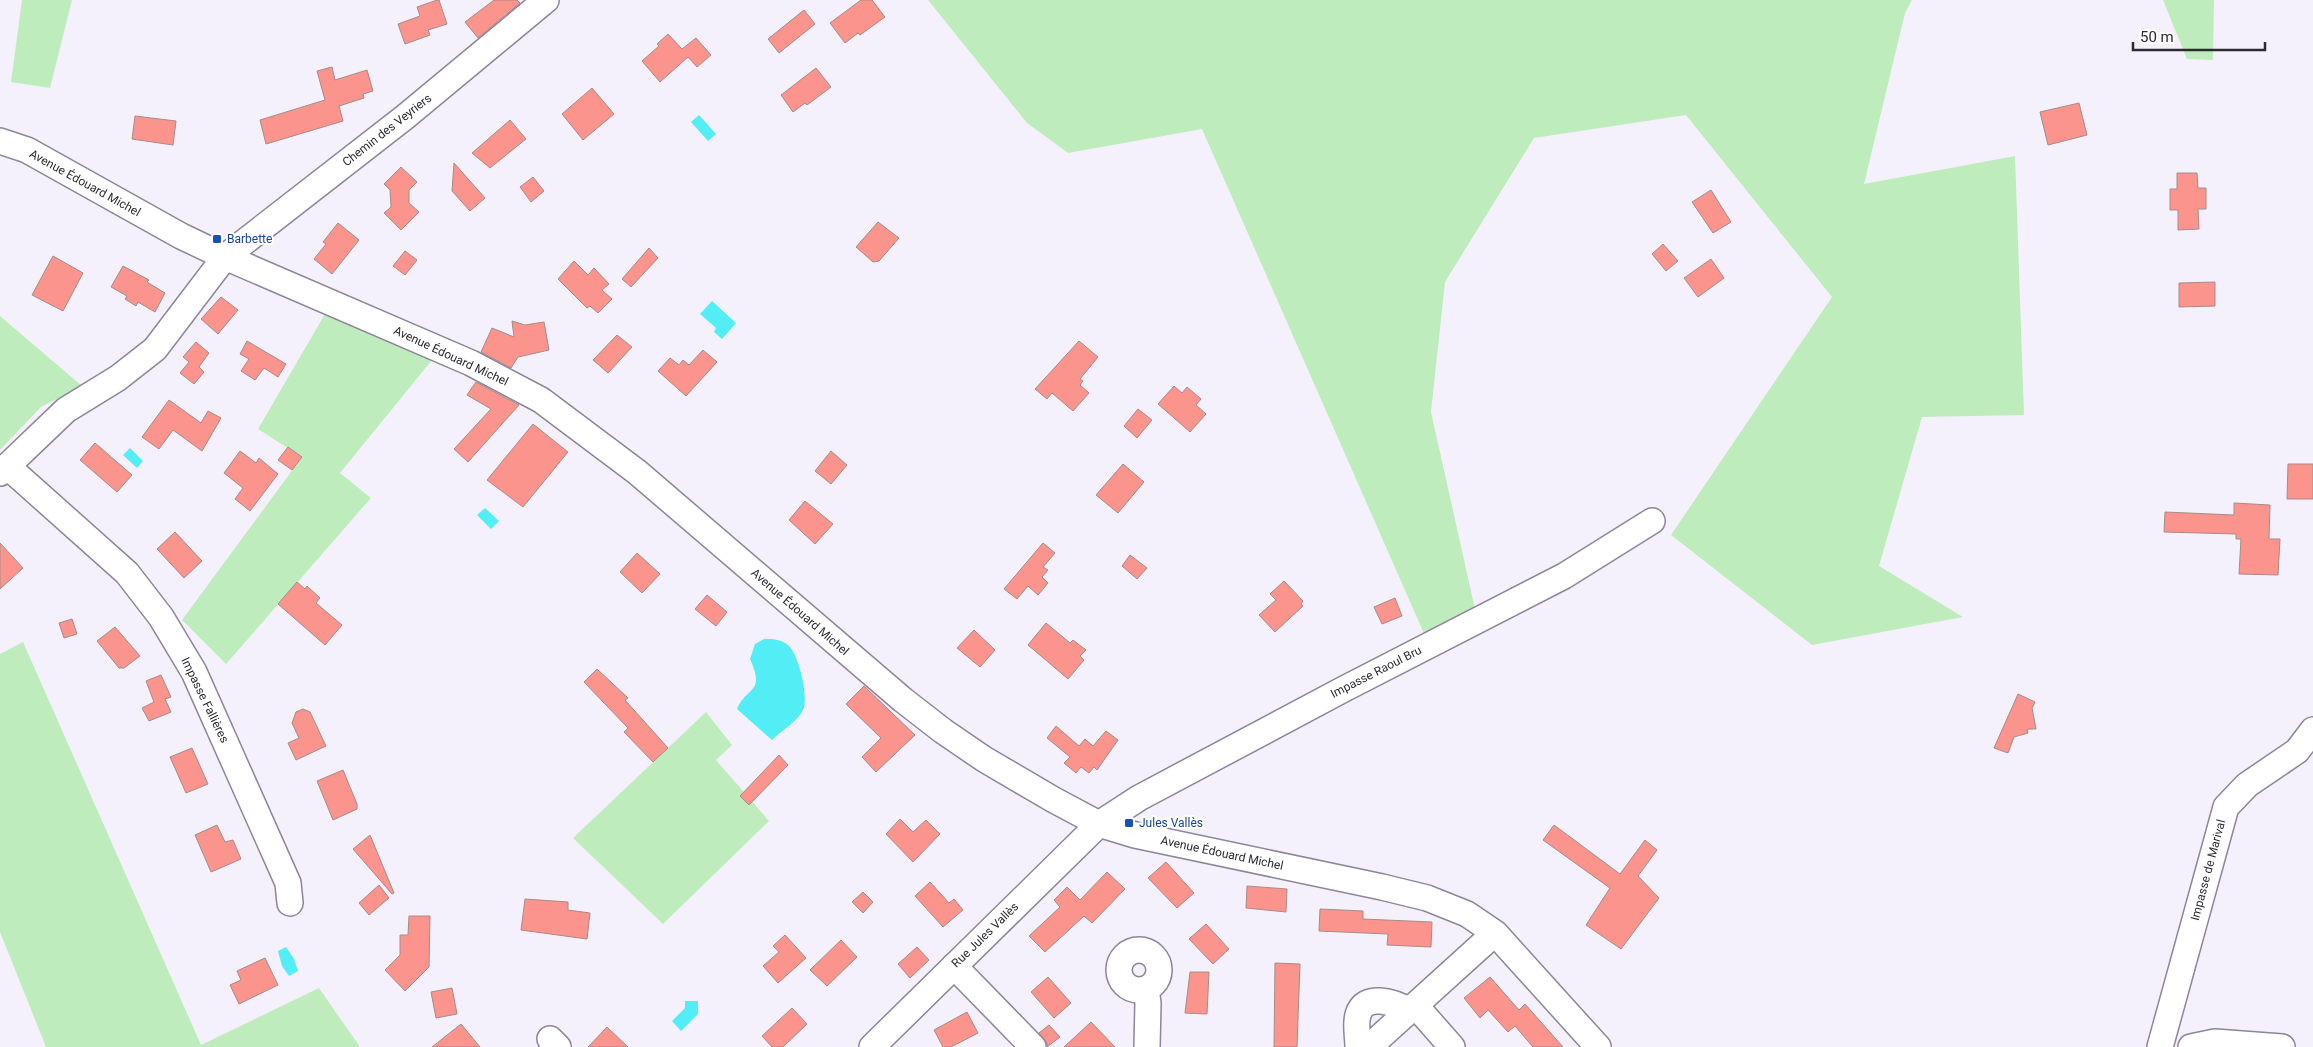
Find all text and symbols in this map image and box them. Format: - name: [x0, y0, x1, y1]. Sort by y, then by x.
- scale bar: [2133, 20, 2266, 52]
- text: 50 m: [2140, 28, 2174, 46]
- street label: Chemin des Veyriers: [340, 91, 434, 169]
- street label: Avenue Édouard Michel: [27, 146, 144, 219]
- place label: Barbette: [227, 232, 272, 246]
- marker: Barbette: [211, 233, 223, 245]
- street label: Avenue Édouard Michel: [391, 322, 511, 389]
- street label: Avenue Édouard Michel: [748, 565, 852, 658]
- street label: Impasse Raoul Bru: [1328, 643, 1424, 701]
- street label: Impasse Fallières: [178, 655, 232, 745]
- place label: Jules Vallès: [1139, 816, 1203, 830]
- marker: Jules Vallès: [1123, 817, 1135, 829]
- street label: Impasse de Marival: [2188, 818, 2228, 922]
- street label: Avenue Édouard Michel: [1159, 832, 1285, 873]
- street label: Rue Jules Vallès: [949, 900, 1021, 970]

